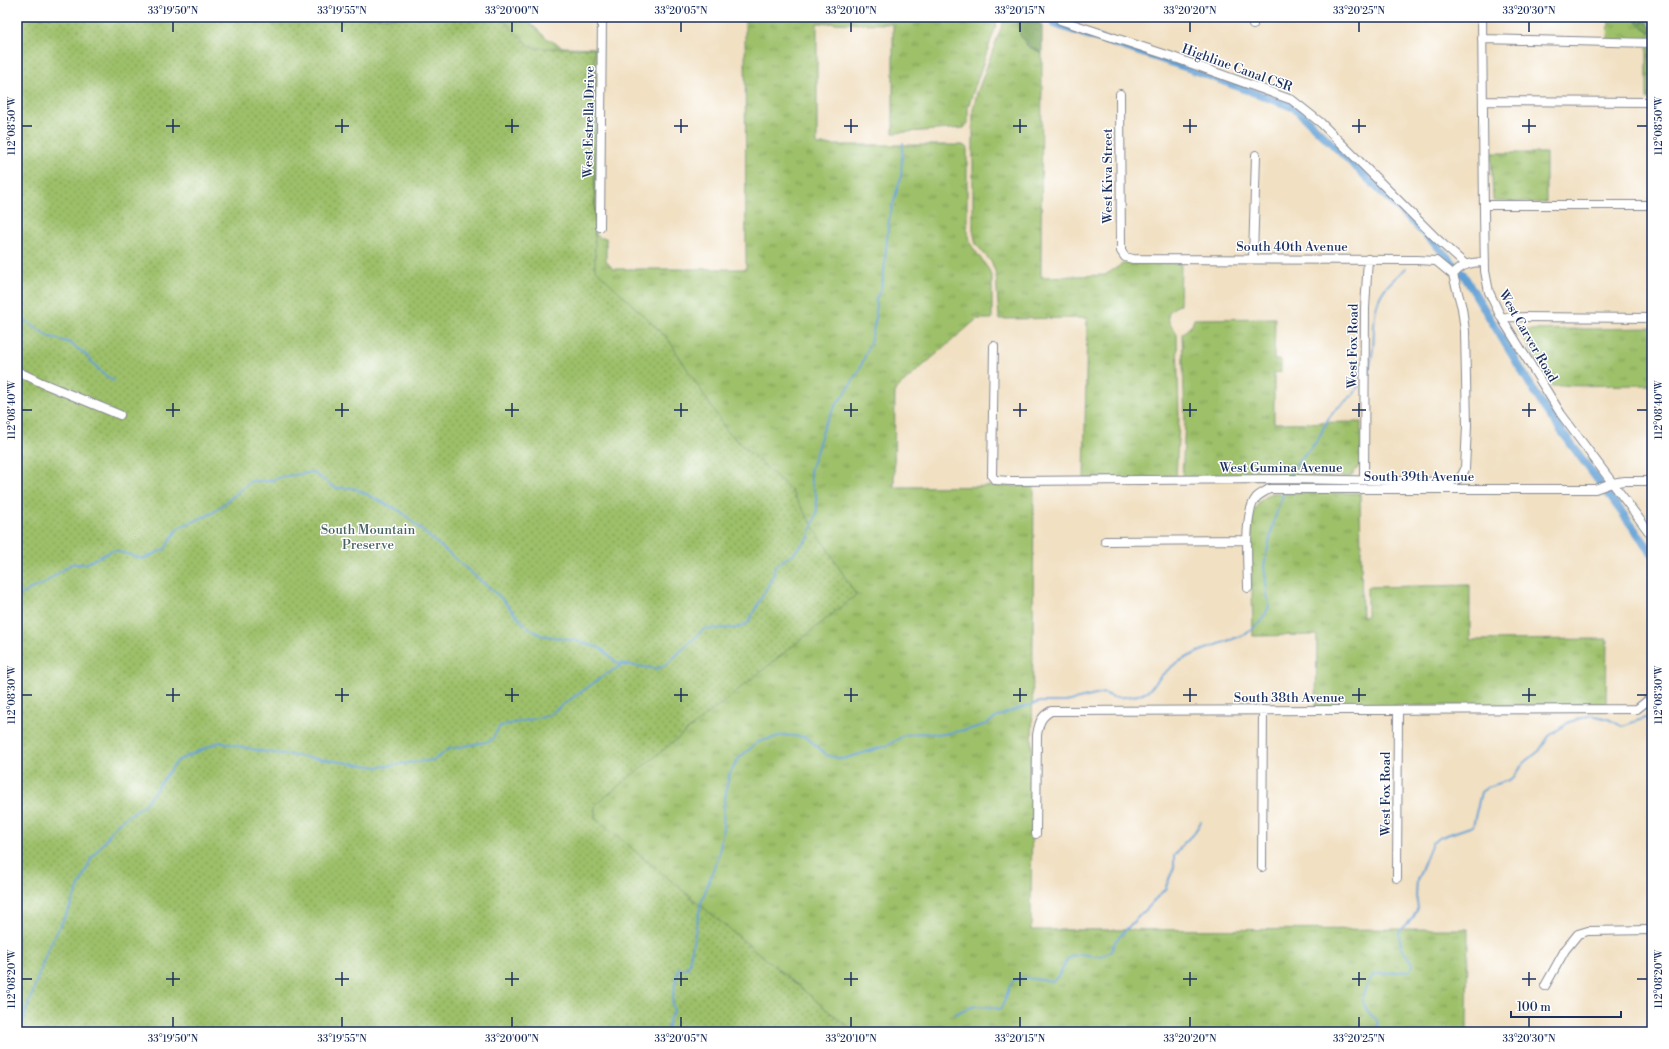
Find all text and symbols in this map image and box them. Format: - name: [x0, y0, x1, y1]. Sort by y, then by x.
- text: 33°19'50"N: [148, 5, 199, 17]
- text: 33°19'55"N: [317, 5, 367, 17]
- text: 33°20'00"N: [485, 5, 540, 17]
- text: 33°20'05"N: [655, 5, 708, 17]
- text: 33°20'10"N: [825, 5, 877, 17]
- text: 33°20'15"N: [995, 5, 1046, 17]
- text: 33°20'20"N: [1164, 5, 1217, 17]
- text: 33°20'25"N: [1333, 5, 1385, 17]
- text: 33°20'30"N: [1503, 5, 1556, 17]
- street label: Highline Canal CSR: [1180, 41, 1295, 96]
- street label: West Estrella Drive: [580, 65, 598, 179]
- text: 112°08'50"W: [6, 96, 18, 155]
- text: 112°08'50"W: [1653, 96, 1665, 155]
- street label: West Kiva Street: [1100, 128, 1116, 225]
- street label: South 40th Avenue: [1236, 239, 1348, 255]
- street label: West Carver Road: [1495, 286, 1561, 385]
- street label: West Fox Road: [1344, 303, 1362, 389]
- text: 112°08'40"W: [6, 380, 18, 440]
- text: 112°08'40"W: [1653, 380, 1665, 440]
- street label: West Gumina Avenue: [1218, 460, 1343, 476]
- street label: South 39th Avenue: [1364, 469, 1475, 485]
- park label: South Mountain Preserve: [321, 522, 416, 553]
- text: 112°08'30"W: [6, 665, 18, 724]
- text: 112°08'30"W: [1653, 665, 1665, 724]
- street label: South 38th Avenue: [1234, 690, 1345, 706]
- street label: West Fox Road: [1378, 751, 1394, 837]
- text: 112°08'20"W: [6, 949, 18, 1008]
- text: 112°08'20"W: [1653, 949, 1665, 1008]
- scale bar: [1511, 993, 1621, 1019]
- text: 100 m: [1517, 1000, 1551, 1015]
- text: 33°19'50"N: [148, 1033, 199, 1045]
- text: 33°19'55"N: [317, 1033, 367, 1045]
- text: 33°20'00"N: [485, 1033, 540, 1045]
- text: 33°20'05"N: [655, 1033, 708, 1045]
- text: 33°20'10"N: [825, 1033, 877, 1045]
- text: 33°20'15"N: [995, 1033, 1046, 1045]
- text: 33°20'20"N: [1164, 1033, 1217, 1045]
- text: 33°20'25"N: [1333, 1033, 1385, 1045]
- text: 33°20'30"N: [1503, 1033, 1556, 1045]

